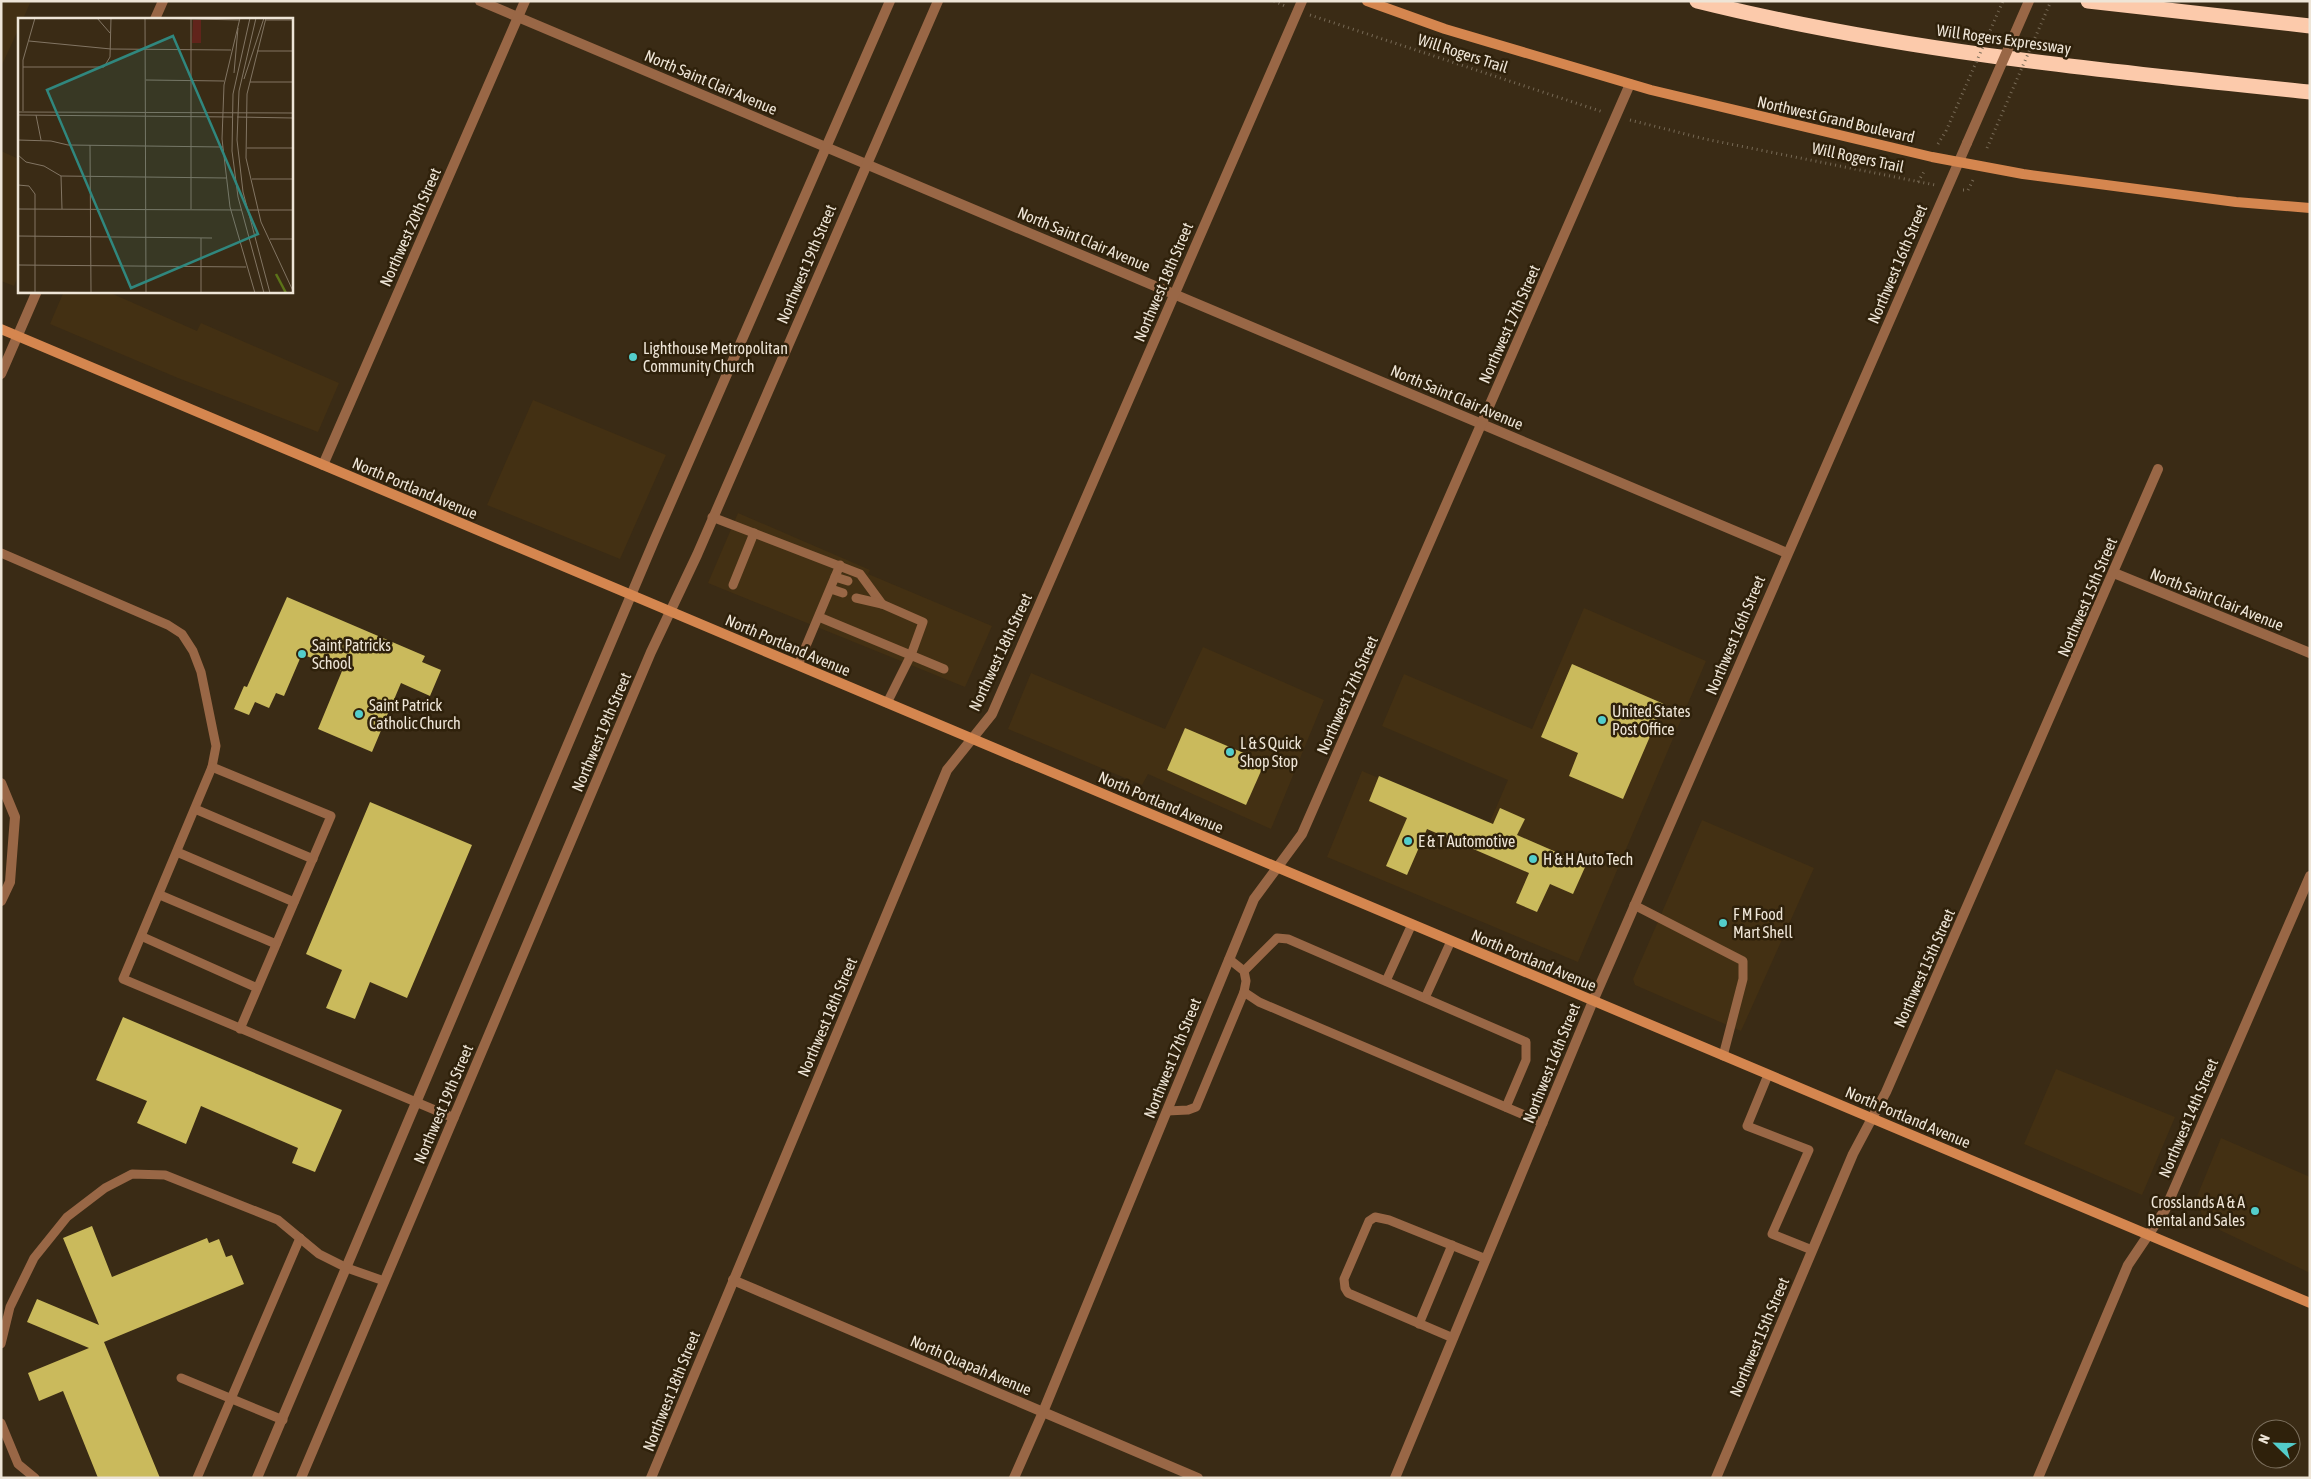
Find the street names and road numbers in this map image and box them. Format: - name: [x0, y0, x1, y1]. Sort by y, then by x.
- street label: Will Rogers Expressway: [1936, 21, 2073, 58]
- street label: Will Rogers Trail: [1415, 30, 1511, 77]
- street label: North Saint Clair Avenue: [642, 46, 780, 118]
- street label: Northwest Grand Boulevard: [1756, 92, 1916, 146]
- street label: Will Rogers Trail: [1810, 138, 1906, 177]
- street label: Northwest 20th Street: [376, 165, 444, 289]
- street label: Northwest 19th Street: [773, 201, 839, 326]
- street label: Northwest 16th Street: [1864, 201, 1930, 326]
- street label: North Saint Clair Avenue: [1015, 203, 1153, 275]
- street label: Northwest 18th Street: [1130, 219, 1196, 344]
- street label: Northwest 17th Street: [1475, 262, 1543, 386]
- street label: North Saint Clair Avenue: [1388, 361, 1526, 433]
- street label: North Portland Avenue: [350, 454, 480, 522]
- street label: Northwest 15th Street: [2054, 534, 2120, 659]
- street label: North Saint Clair Avenue: [2148, 564, 2286, 634]
- street label: Northwest 16th Street: [1702, 572, 1768, 697]
- street label: Northwest 18th Street: [965, 590, 1035, 714]
- street label: North Portland Avenue: [723, 611, 853, 679]
- street label: Northwest 17th Street: [1313, 633, 1381, 757]
- street label: Northwest 19th Street: [568, 669, 634, 794]
- street label: North Portland Avenue: [1096, 768, 1226, 836]
- street label: Northwest 15th Street: [1890, 906, 1958, 1030]
- street label: North Portland Avenue: [1469, 926, 1599, 994]
- street label: Northwest 18th Street: [794, 954, 860, 1079]
- street label: Northwest 17th Street: [1140, 995, 1204, 1121]
- street label: Northwest 16th Street: [1519, 1000, 1583, 1126]
- street label: Northwest 19th Street: [410, 1041, 476, 1166]
- street label: Northwest 14th Street: [2155, 1055, 2221, 1180]
- street label: North Portland Avenue: [1843, 1083, 1973, 1151]
- street label: Northwest 15th Street: [1726, 1274, 1792, 1399]
- street label: Northwest 18th Street: [639, 1328, 703, 1454]
- street label: North Quapah Avenue: [907, 1331, 1034, 1400]

